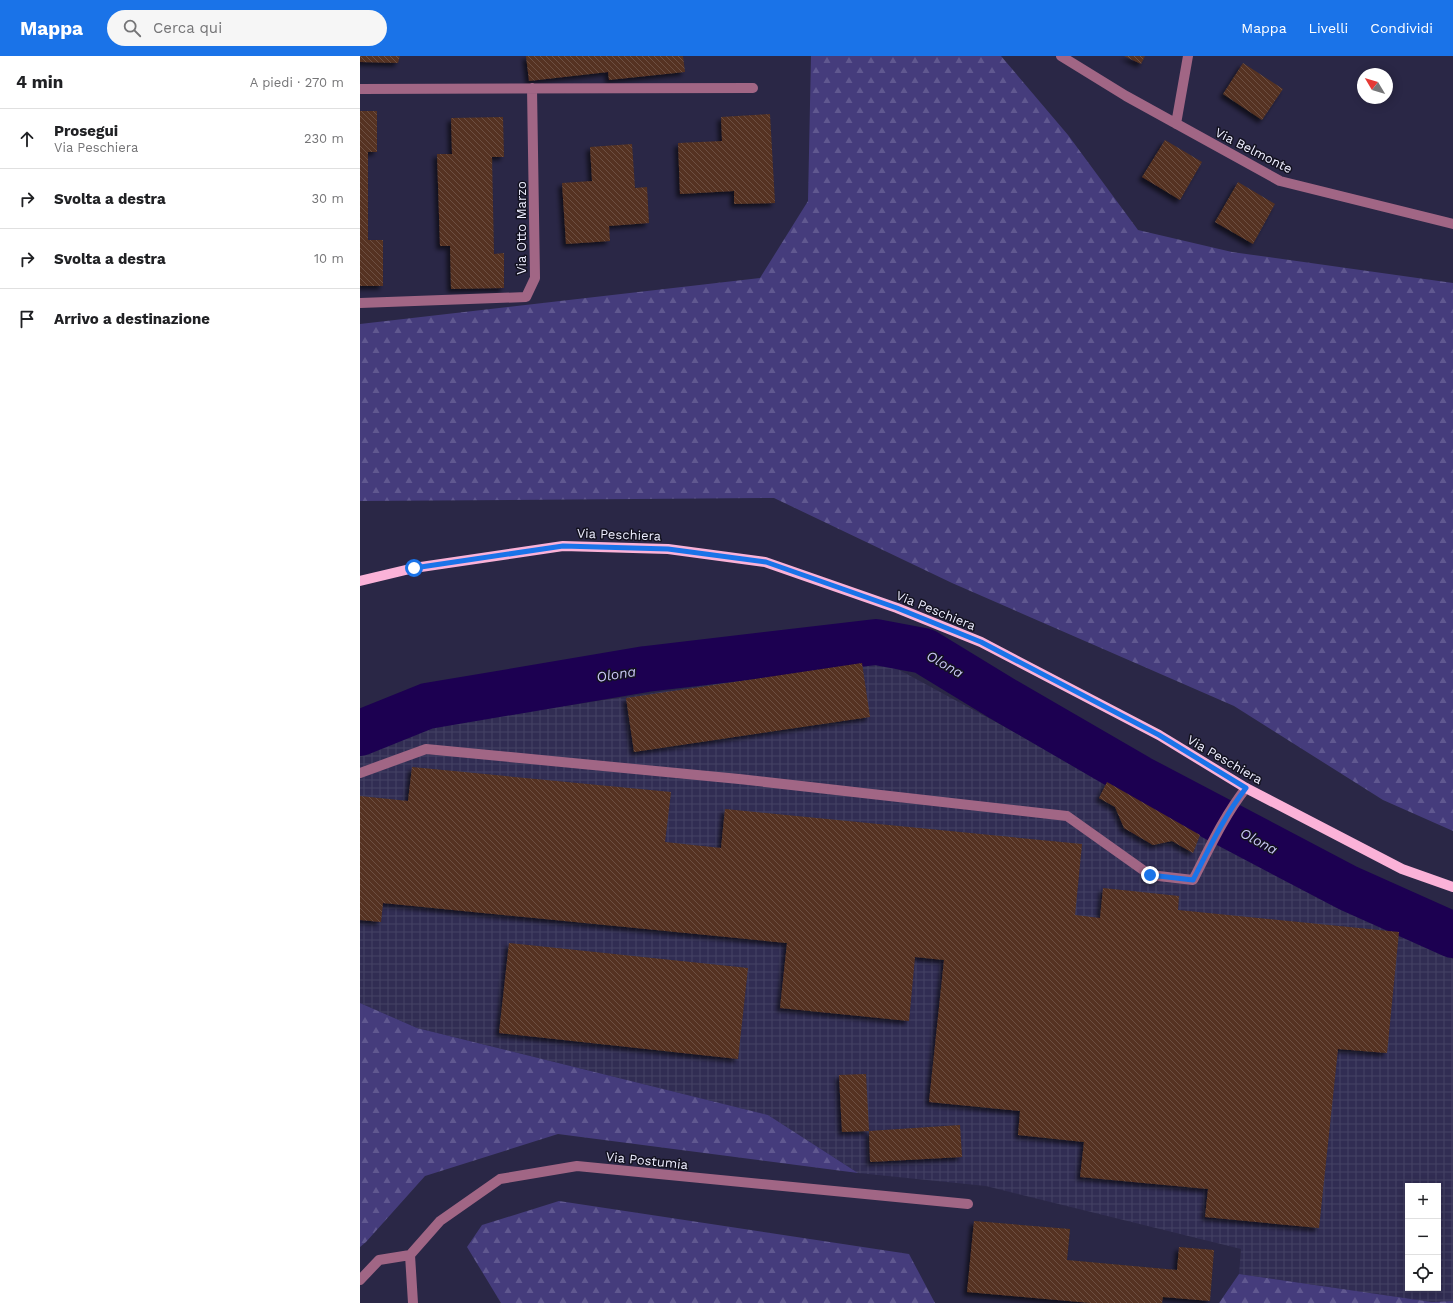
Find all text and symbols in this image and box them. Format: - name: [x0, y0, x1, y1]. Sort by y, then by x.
- search box: [107, 10, 387, 46]
- text: Mappa: [20, 17, 83, 40]
- icon: search: [121, 17, 143, 39]
- text: Cerca qui: [153, 19, 222, 37]
- text: Mappa: [1241, 20, 1287, 36]
- text: Livelli: [1309, 20, 1348, 36]
- text: Condividi: [1370, 20, 1433, 36]
- north arrow: [1357, 68, 1393, 104]
- text: 4 min: [16, 72, 63, 92]
- text: A piedi · 270 m: [250, 75, 344, 90]
- text: Prosegui: [54, 122, 118, 140]
- street label: Via Belmonte: [1213, 125, 1295, 176]
- icon: ahead: [16, 128, 38, 150]
- text: 230 m: [304, 131, 344, 146]
- text: Via Peschiera: [54, 140, 138, 155]
- street label: Via Otto Marzo: [514, 181, 529, 275]
- icon: right: [16, 188, 38, 210]
- text: Svolta a destra: [54, 190, 166, 208]
- text: 30 m: [312, 191, 344, 206]
- icon: right: [16, 248, 38, 270]
- text: Svolta a destra: [54, 250, 166, 268]
- text: 10 m: [314, 251, 344, 266]
- icon: arrive: [16, 308, 38, 330]
- text: Arrivo a destinazione: [54, 310, 210, 328]
- street label: Via Peschiera: [577, 526, 662, 543]
- route start: [405, 559, 423, 577]
- street label: Via Peschiera: [894, 588, 978, 633]
- water label: Olona: [924, 647, 967, 681]
- water label: Olona: [595, 663, 637, 685]
- street label: Via Peschiera: [1184, 732, 1266, 787]
- water label: Olona: [1238, 825, 1281, 858]
- route end: [1141, 866, 1159, 884]
- street label: Via Postumia: [605, 1149, 689, 1172]
- map controls: [1405, 1183, 1441, 1291]
- button: +: [1405, 1183, 1441, 1219]
- button: −: [1405, 1219, 1441, 1255]
- button: locate: [1405, 1255, 1441, 1291]

